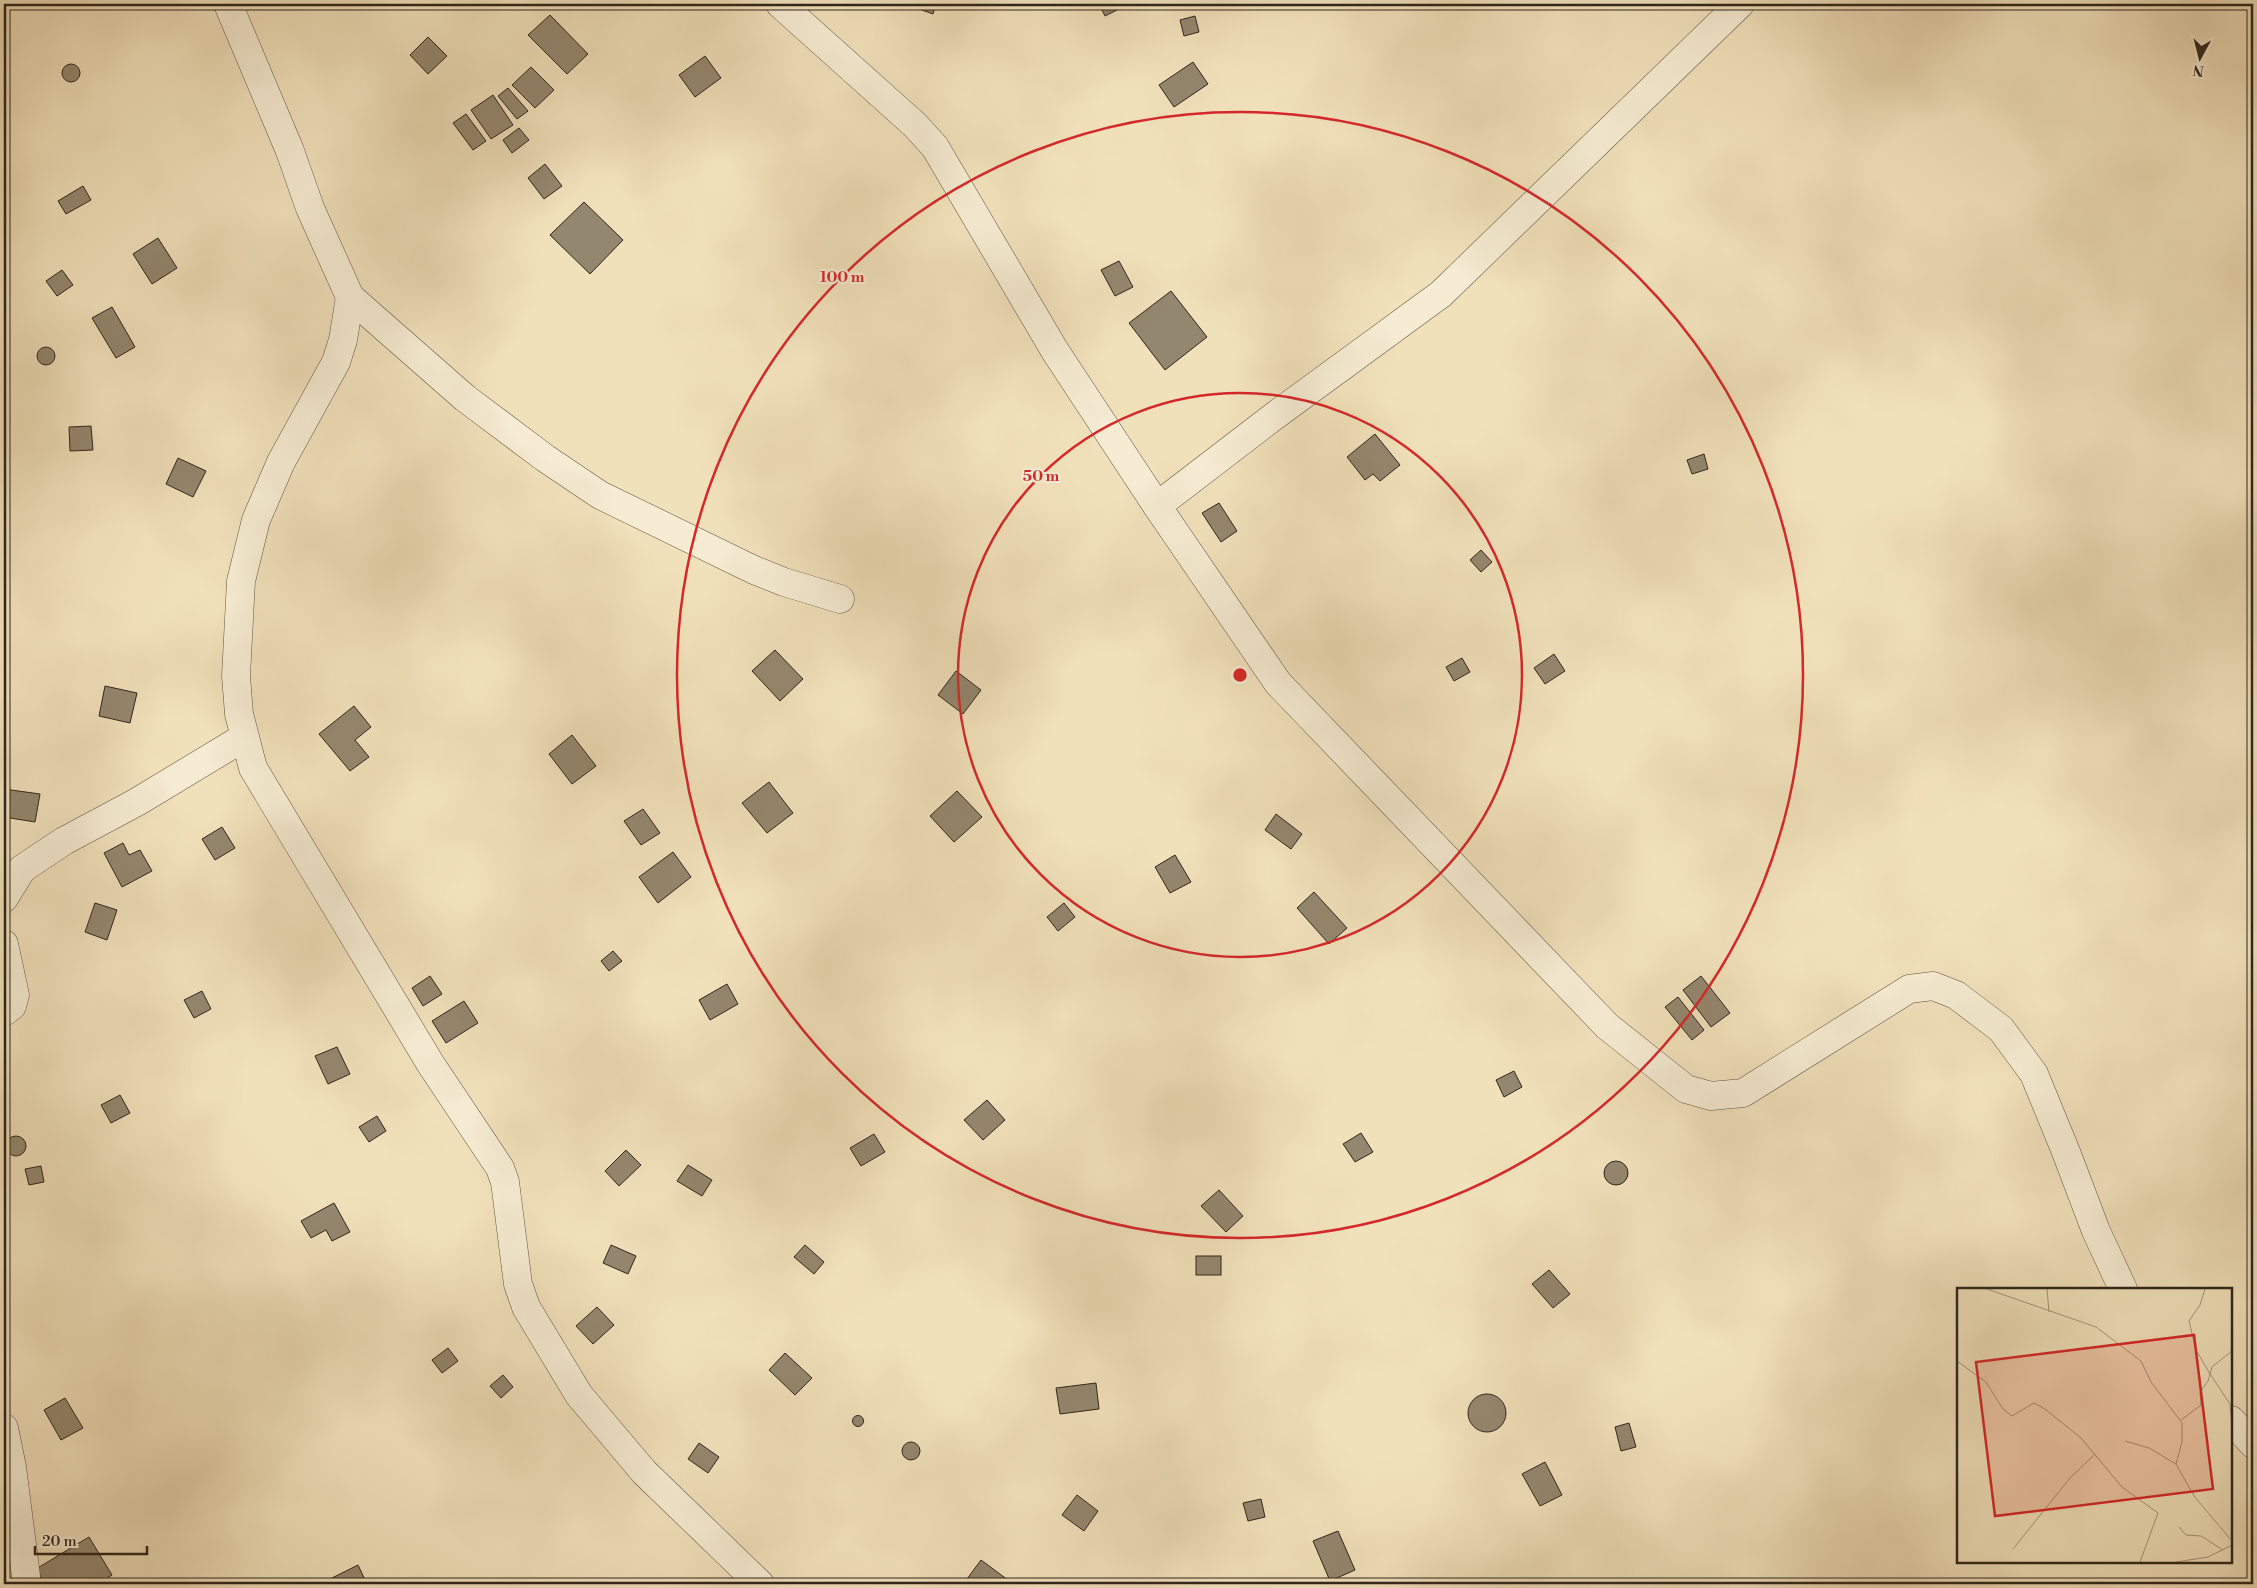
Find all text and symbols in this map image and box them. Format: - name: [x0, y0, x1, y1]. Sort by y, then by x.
- north arrow: [2174, 32, 2224, 82]
- text: N: [2192, 60, 2205, 80]
- text: 100 m: [820, 268, 865, 287]
- text: 50 m: [1023, 467, 1059, 486]
- centre of rings: [1231, 666, 1249, 684]
- inset map: [1957, 1288, 2232, 1563]
- scale bar: [35, 1523, 148, 1555]
- text: 20 m: [42, 1532, 77, 1551]

